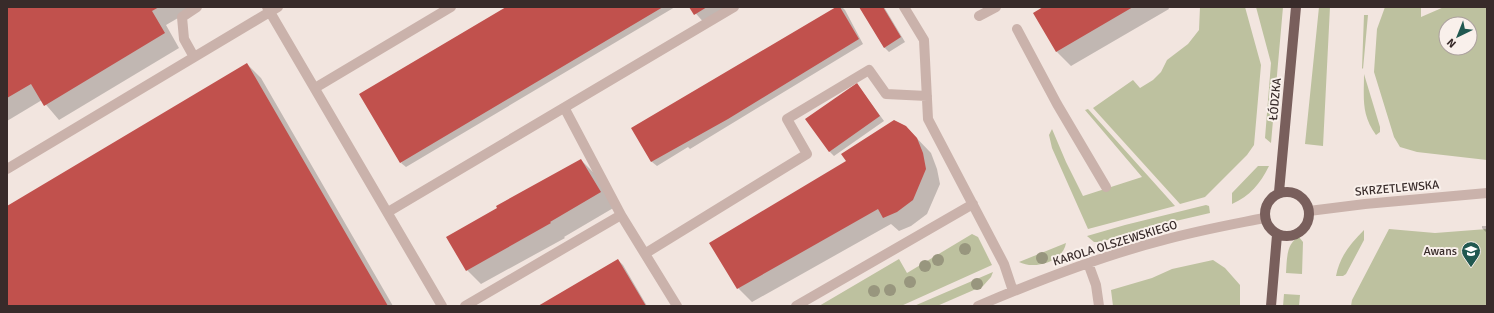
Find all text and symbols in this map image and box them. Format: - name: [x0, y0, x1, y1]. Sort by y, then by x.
- north arrow: [1438, 16, 1478, 56]
- text: N: [1444, 36, 1459, 50]
- street label: ŁÓDZKA: [1266, 76, 1285, 121]
- street label: SKRZETLEWSKA: [1354, 177, 1440, 200]
- street label: KAROLA OLSZEWSKIEGO: [1051, 217, 1179, 270]
- school or university icon: Awans: [1460, 240, 1482, 268]
- place label: Awans: [1423, 244, 1457, 259]

